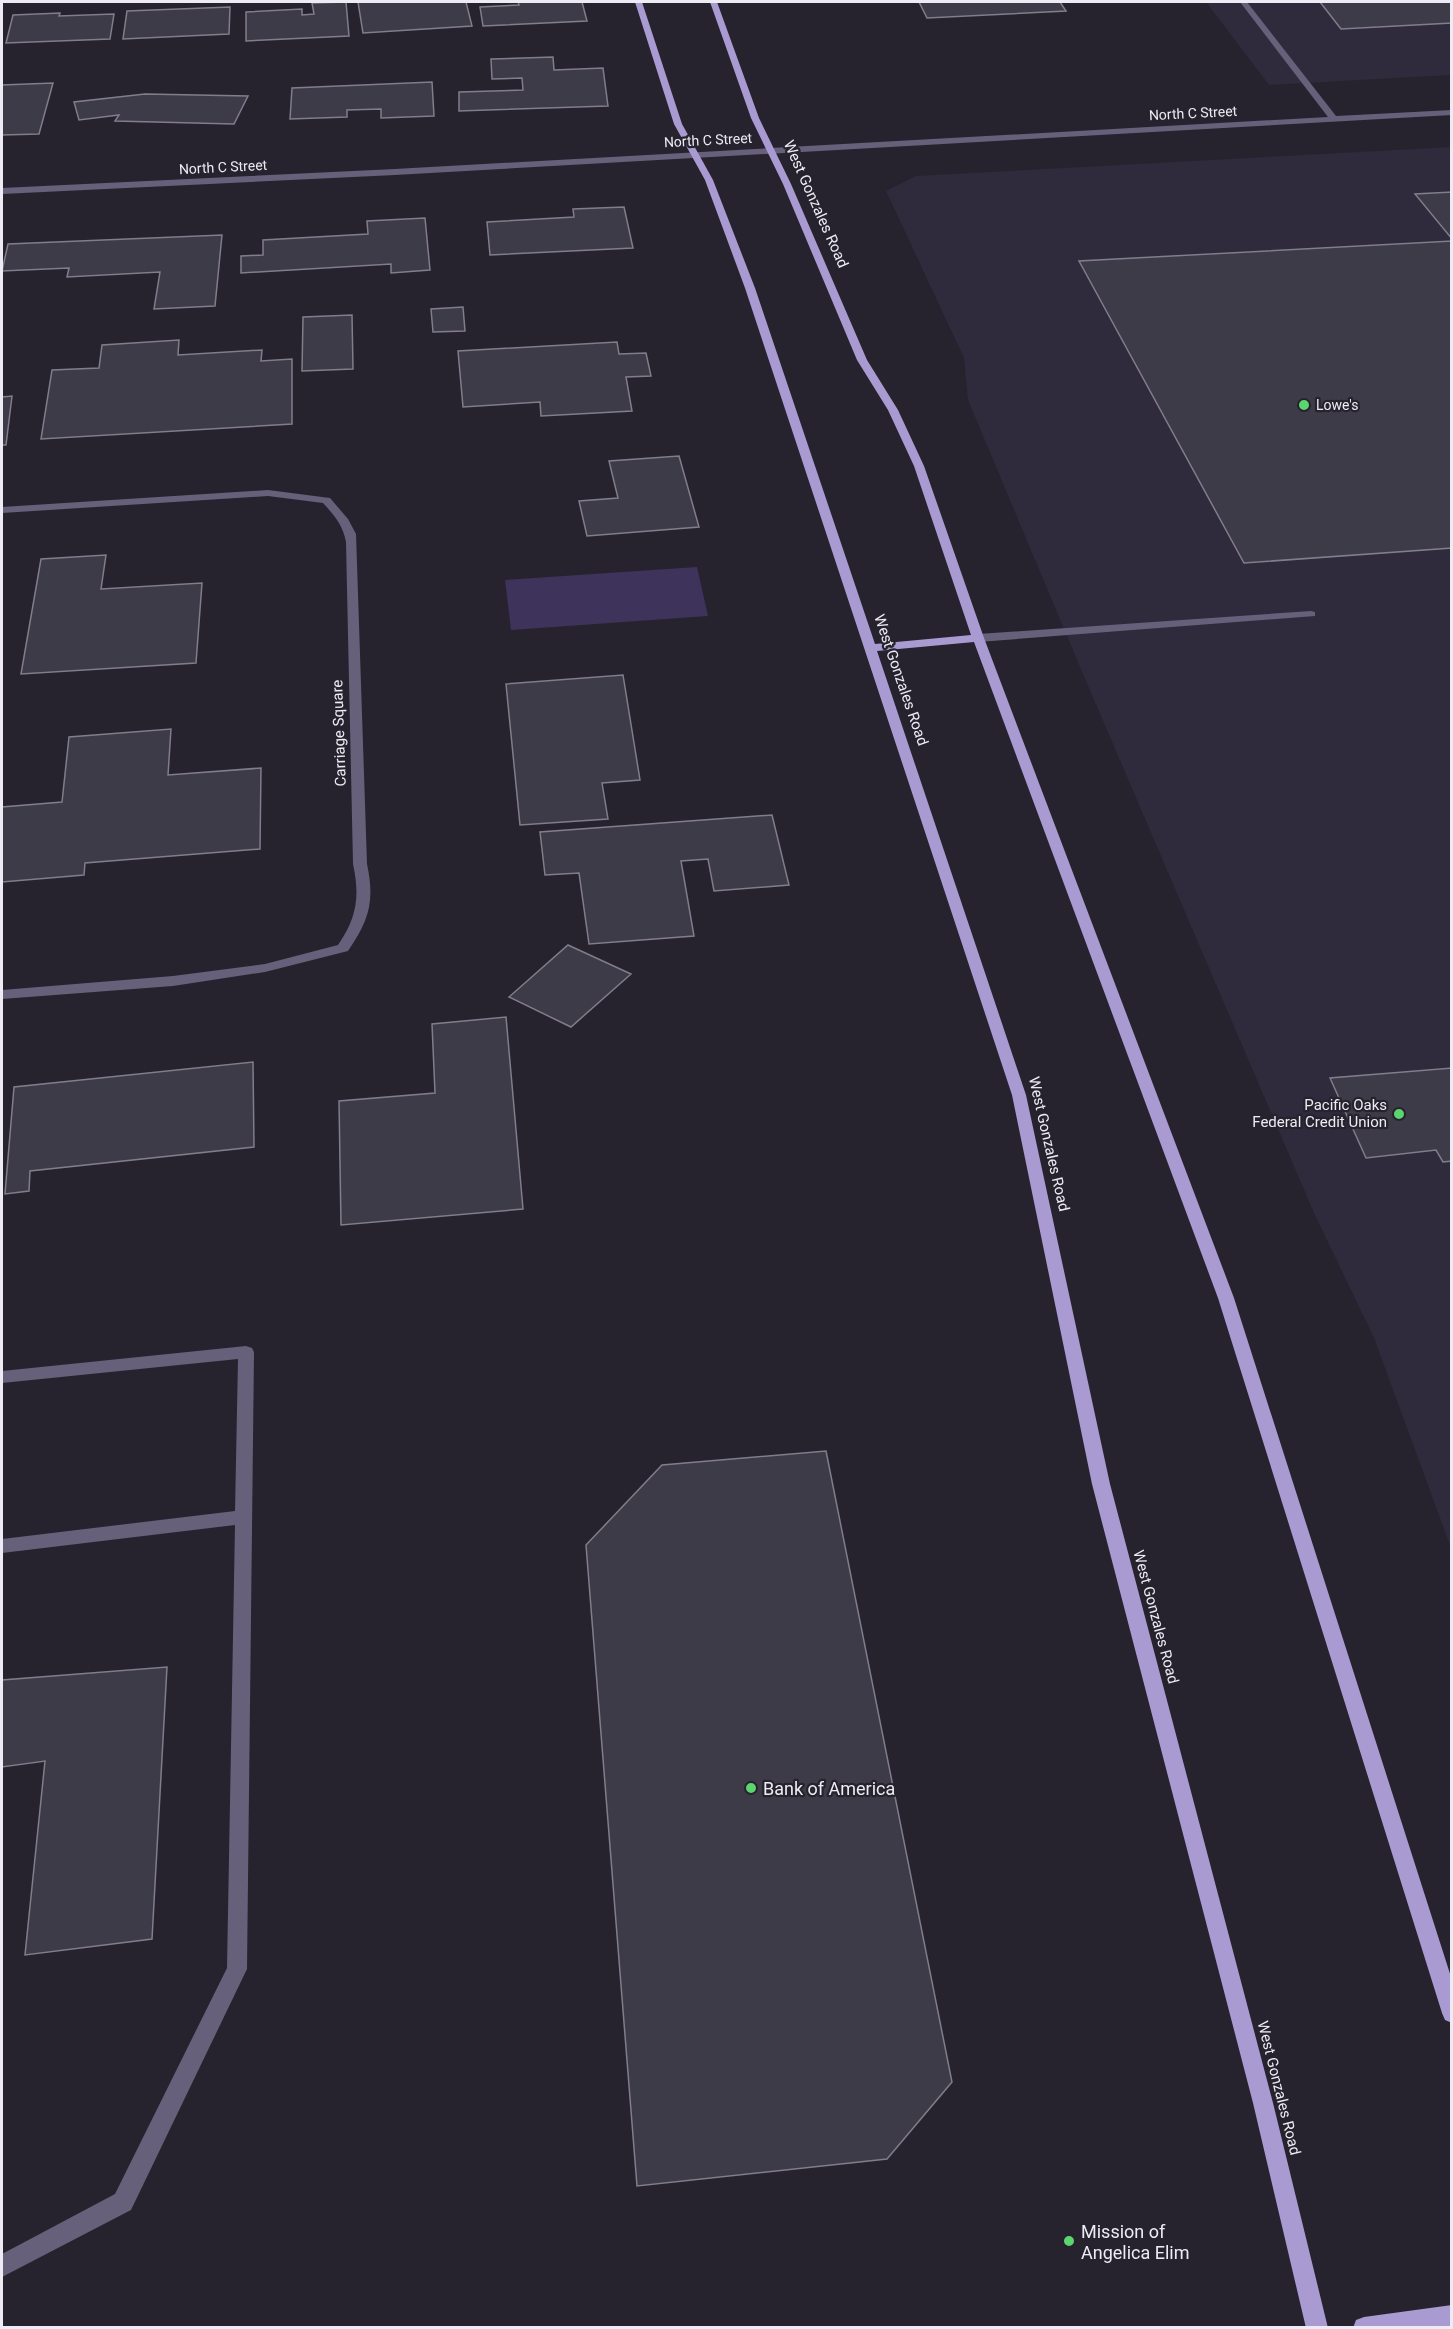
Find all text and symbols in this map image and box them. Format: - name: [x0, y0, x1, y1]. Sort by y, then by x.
- street label: North C Street: [1148, 103, 1238, 123]
- street label: North C Street: [663, 130, 753, 150]
- street label: West Gonzales Road: [780, 138, 852, 270]
- street label: North C Street: [178, 157, 268, 177]
- place label: Lowe's: [1316, 397, 1359, 413]
- marker: Lowe's: [1297, 398, 1311, 412]
- street label: West Gonzales Road: [870, 612, 932, 748]
- street label: Carriage Square: [328, 679, 350, 787]
- street label: West Gonzales Road: [1025, 1075, 1073, 1213]
- place label: Pacific Oaks Federal Credit Union: [1252, 1096, 1387, 1131]
- marker: Pacific Oaks Federal Credit Union: [1392, 1107, 1406, 1121]
- street label: West Gonzales Road: [1130, 1548, 1182, 1686]
- place label: Bank of America: [763, 1778, 895, 1799]
- marker: Bank of America: [744, 1781, 758, 1795]
- street label: West Gonzales Road: [1254, 2019, 1304, 2157]
- place label: Mission of Angelica Elim: [1081, 2221, 1190, 2263]
- marker: Mission of Angelica Elim: [1062, 2234, 1076, 2248]

